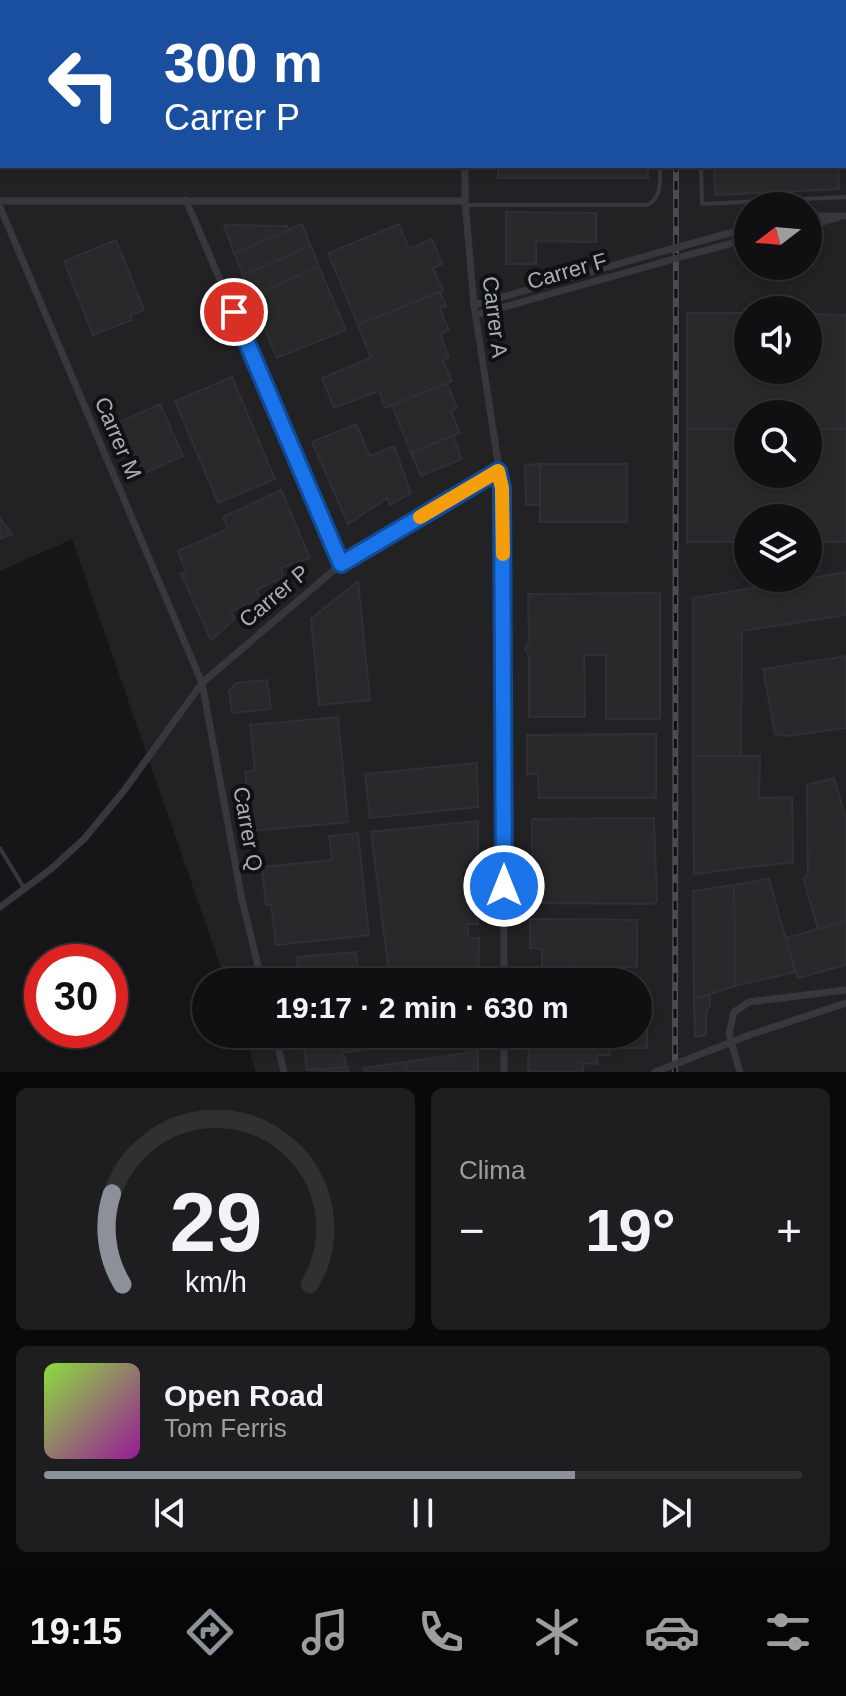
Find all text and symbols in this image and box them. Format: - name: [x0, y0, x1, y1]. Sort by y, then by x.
- text: 300 m: [164, 31, 323, 94]
- icon: left: [32, 32, 136, 136]
- text: Carrer P: [164, 97, 300, 138]
- north arrow: [734, 192, 822, 280]
- map controls: [734, 192, 822, 592]
- street label: Carrer F: [524, 248, 610, 294]
- street label: Carrer A: [478, 275, 512, 359]
- pin: [200, 278, 268, 346]
- icon: arrive: [212, 290, 256, 334]
- button: sound: [734, 296, 822, 384]
- street label: Carrer M: [90, 393, 146, 483]
- button: search: [734, 400, 822, 488]
- button: layers: [734, 504, 822, 592]
- street label: Carrer P: [234, 560, 314, 632]
- street label: Carrer Q: [228, 785, 268, 873]
- position arrow: [462, 844, 546, 928]
- speed limit sign: 30: [24, 944, 128, 1048]
- text: 19:17 · 2 min · 630 m: [275, 991, 569, 1024]
- text: Clima: [459, 1155, 525, 1185]
- text: 29: [169, 1176, 262, 1269]
- text: 19°: [585, 1197, 676, 1264]
- text: −: [459, 1206, 485, 1255]
- text: +: [776, 1206, 802, 1255]
- text: km/h: [185, 1266, 246, 1298]
- text: Open Road: [164, 1379, 324, 1412]
- text: Tom Ferris: [164, 1413, 287, 1443]
- icon: previous: [148, 1491, 192, 1535]
- icon: pause: [401, 1491, 445, 1535]
- icon: next: [654, 1491, 698, 1535]
- icon: directions: [182, 1604, 238, 1660]
- icon: music: [297, 1604, 353, 1660]
- icon: phone: [413, 1604, 469, 1660]
- icon: climate: [529, 1604, 585, 1660]
- icon: car: [644, 1604, 700, 1660]
- icon: filters: [760, 1604, 816, 1660]
- text: 19:15: [30, 1611, 122, 1652]

